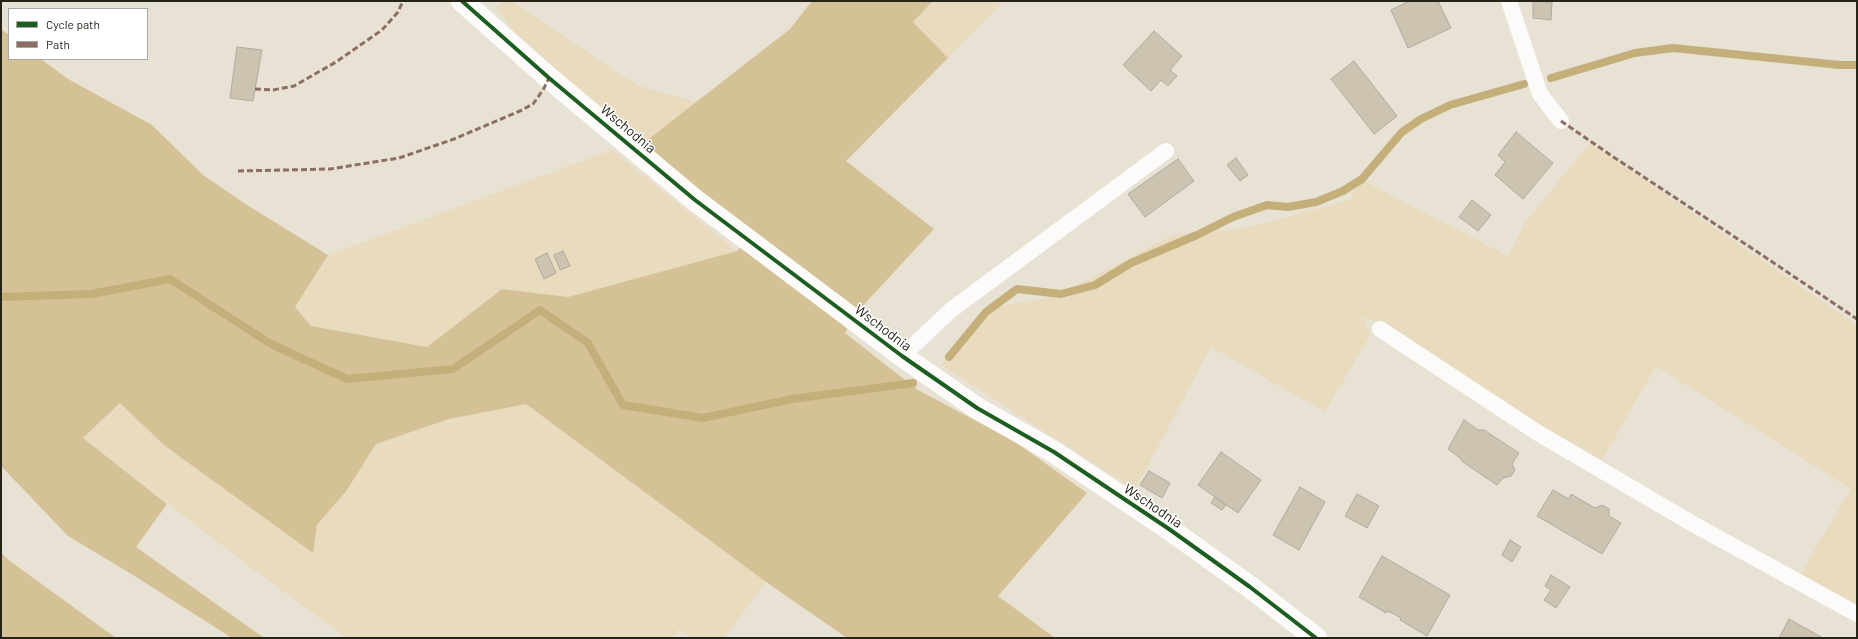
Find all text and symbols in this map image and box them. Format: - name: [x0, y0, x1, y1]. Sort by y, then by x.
- legend: [8, 8, 148, 60]
- text: Cycle path: [46, 17, 100, 31]
- text: Path: [46, 37, 70, 51]
- street label: Wschodnia: [597, 101, 659, 157]
- street label: Wschodnia: [851, 301, 915, 355]
- street label: Wschodnia: [1121, 480, 1185, 532]

